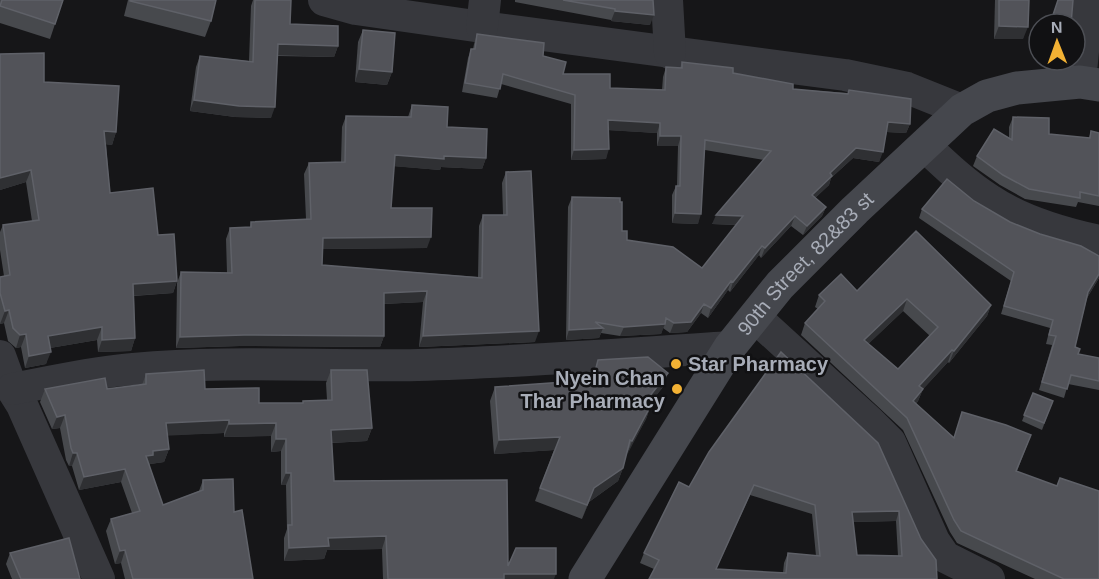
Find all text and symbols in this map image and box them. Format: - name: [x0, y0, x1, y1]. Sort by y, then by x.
- north arrow: [1027, 12, 1087, 72]
- text: N: [1051, 19, 1063, 36]
- street label: 90th Street, 82&83 st: [733, 188, 878, 340]
- place label: Star Pharmacy: [688, 353, 829, 375]
- marker: Star Pharmacy: [669, 357, 683, 371]
- place label: Nyein Chan Thar Pharmacy: [520, 367, 666, 412]
- marker: Nyein Chan Thar Pharmacy: [670, 382, 684, 396]

